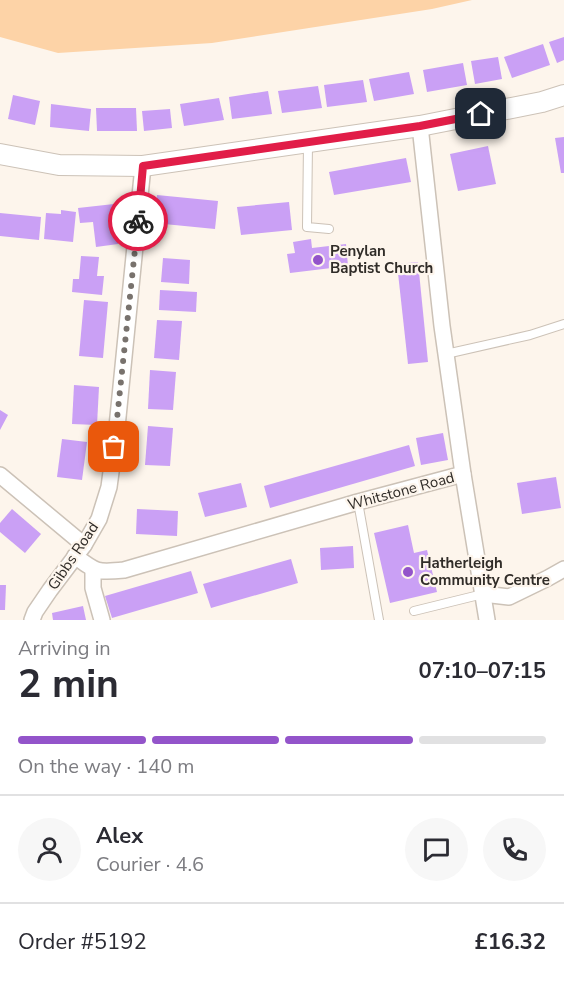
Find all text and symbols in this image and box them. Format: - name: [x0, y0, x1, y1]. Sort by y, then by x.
- pin: [455, 88, 506, 139]
- icon: home: [464, 97, 497, 130]
- courier: [108, 191, 168, 251]
- icon: bike: [122, 205, 155, 238]
- place label: Penylan Baptist Church: [330, 241, 433, 278]
- marker: Penylan Baptist Church: [311, 253, 325, 267]
- pin: [88, 421, 139, 472]
- icon: bag: [97, 430, 130, 463]
- street label: Whitstone Road: [345, 467, 457, 515]
- street label: Gibbs Road: [43, 518, 103, 594]
- place label: Hatherleigh Community Centre: [420, 553, 550, 590]
- marker: Hatherleigh Community Centre: [401, 565, 415, 579]
- text: Arriving in: [18, 635, 111, 662]
- text: 07:10–07:15: [418, 656, 546, 686]
- text: 2 min: [18, 658, 119, 711]
- text: On the way · 140 m: [18, 753, 194, 780]
- button: person: [18, 818, 81, 881]
- button: chat: [405, 818, 468, 881]
- button: phone: [483, 818, 546, 881]
- text: Alex: [96, 821, 143, 851]
- text: Courier · 4.6: [96, 851, 204, 878]
- text: Order #5192: [18, 927, 147, 957]
- text: £16.32: [475, 927, 546, 957]

